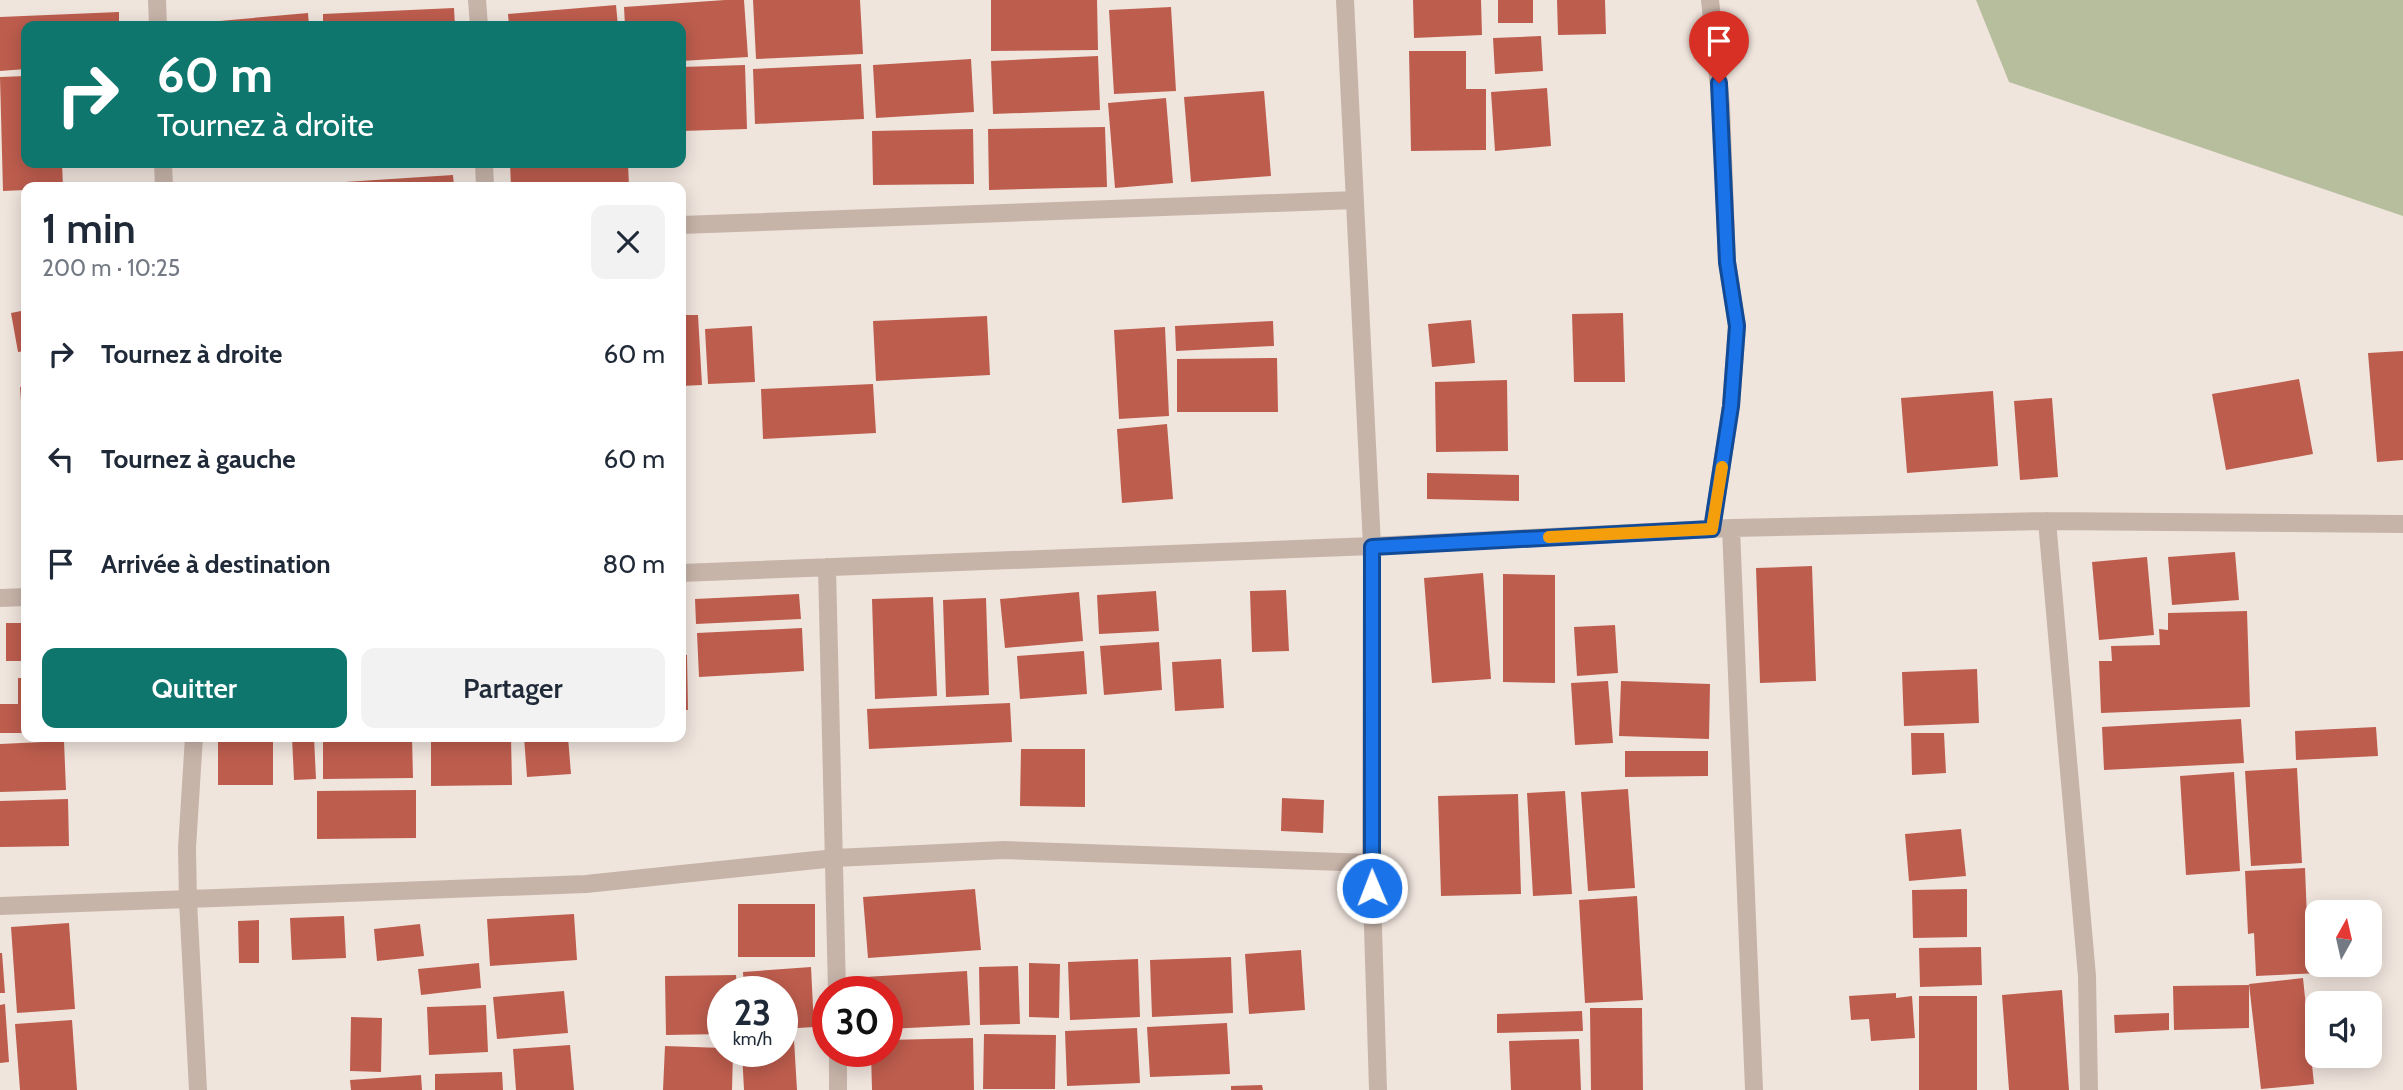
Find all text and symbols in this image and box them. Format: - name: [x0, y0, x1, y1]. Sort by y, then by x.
- pin: [1689, 11, 1749, 83]
- icon: arrive: [1700, 22, 1738, 60]
- text: 60 m: [157, 45, 273, 104]
- icon: right: [42, 49, 133, 140]
- text: Tournez à droite: [157, 105, 374, 144]
- text: 1 min: [42, 202, 136, 254]
- button: close: [591, 205, 665, 279]
- text: 200 m · 10:25: [42, 254, 180, 282]
- icon: right: [42, 335, 80, 373]
- text: Tournez à droite: [101, 338, 283, 370]
- text: 60 m: [603, 338, 665, 370]
- icon: left: [42, 440, 80, 478]
- text: Tournez à gauche: [101, 443, 296, 475]
- text: 60 m: [603, 443, 665, 475]
- icon: arrive: [42, 545, 80, 583]
- text: Arrivée à destination: [101, 548, 331, 580]
- text: 80 m: [602, 548, 665, 580]
- button: Quitter: [42, 648, 347, 728]
- button: Partager: [361, 648, 665, 728]
- position arrow: [1335, 851, 1409, 925]
- north arrow: [2305, 900, 2382, 976]
- map controls: [2305, 900, 2382, 1068]
- speed limit sign: 30: [812, 976, 903, 1067]
- text: 23: [734, 991, 771, 1034]
- button: sound: [2305, 991, 2382, 1068]
- text: km/h: [733, 1028, 772, 1050]

